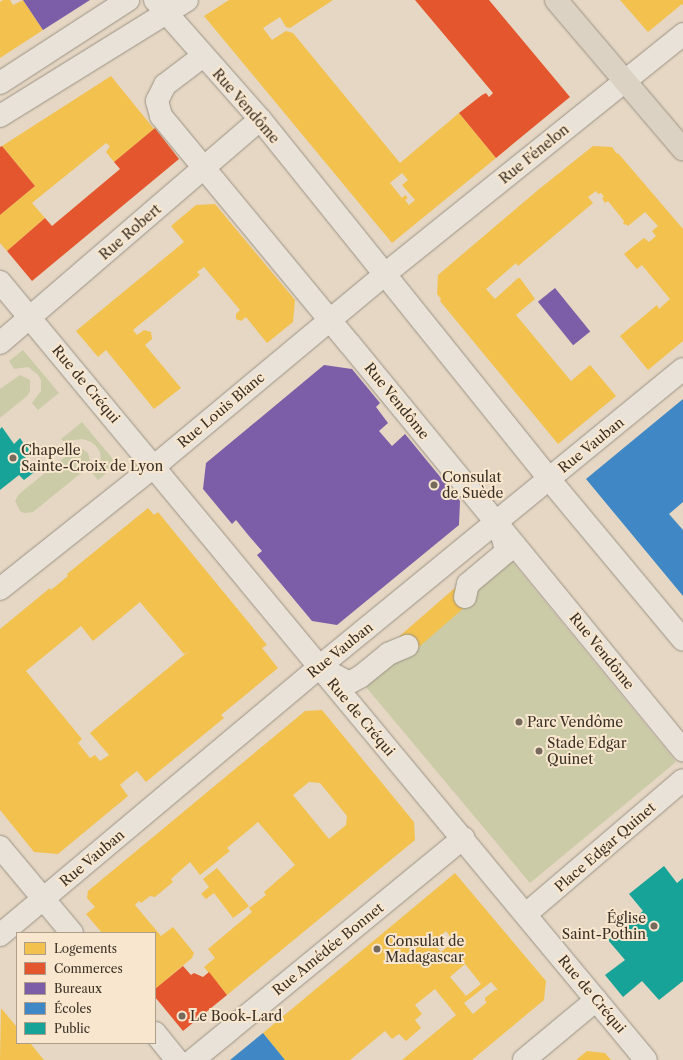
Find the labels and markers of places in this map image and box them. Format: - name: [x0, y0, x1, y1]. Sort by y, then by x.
- place label: Chapelle Sainte-Croix de Lyon: [21, 442, 163, 474]
- marker: Chapelle Sainte-Croix de Lyon: [8, 453, 18, 463]
- place label: Consulat de Suède: [442, 469, 503, 502]
- marker: Consulat de Suède: [429, 480, 439, 490]
- place label: Parc Vendôme: [527, 714, 624, 730]
- marker: Parc Vendôme: [514, 717, 524, 727]
- place label: Stade Edgar Quinet: [547, 735, 627, 768]
- marker: Stade Edgar Quinet: [534, 746, 544, 756]
- place label: Église Saint-Pothin: [562, 910, 646, 942]
- marker: Église Saint-Pothin: [649, 921, 659, 931]
- place label: Consulat de Madagascar: [385, 933, 464, 966]
- marker: Consulat de Madagascar: [372, 944, 382, 954]
- place label: Le Book-Lard: [190, 1008, 282, 1024]
- marker: Le Book-Lard: [177, 1011, 187, 1021]

